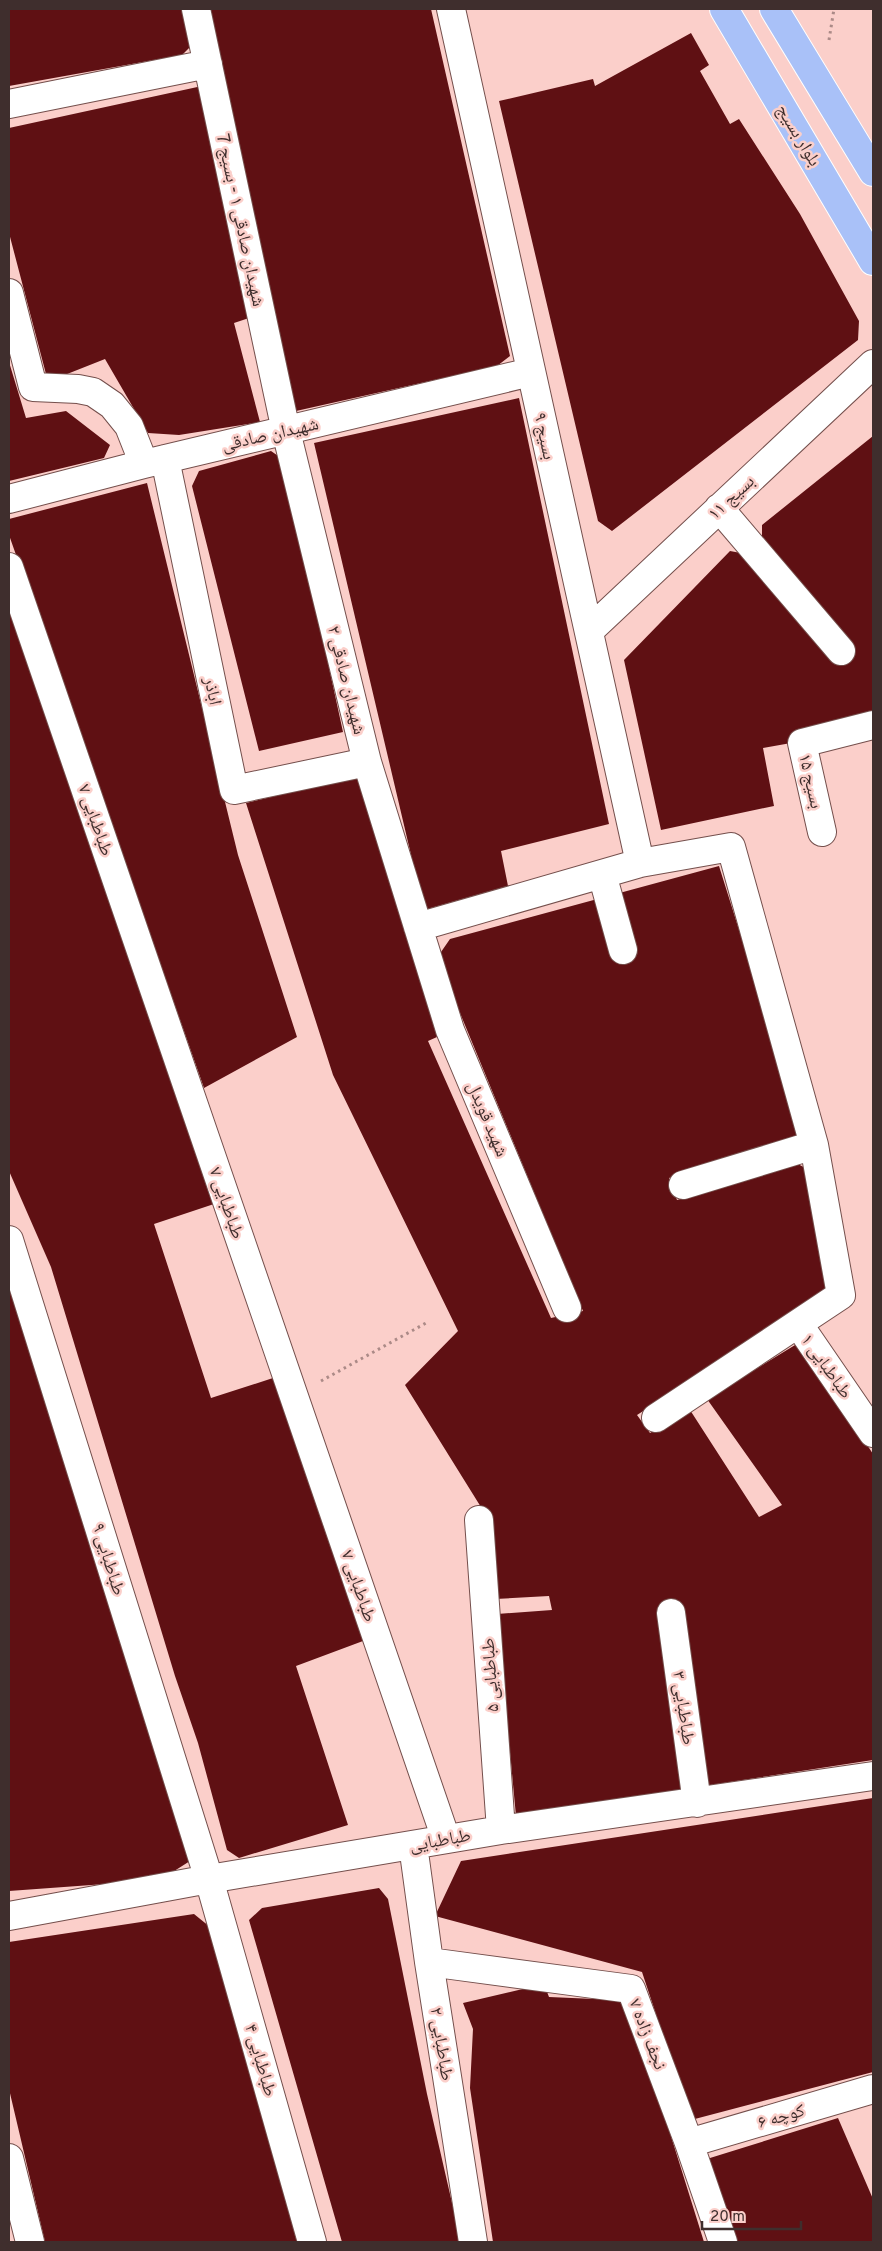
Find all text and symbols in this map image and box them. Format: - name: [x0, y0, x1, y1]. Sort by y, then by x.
- street label: بلوار بسیج: [770, 100, 825, 171]
- street label: شهیدان صادقی ۱ - بسیج 7: [210, 132, 269, 309]
- street label: بسیج ۹: [527, 411, 560, 462]
- street label: شهیدان صادقی: [220, 413, 321, 458]
- street label: بسیج ۱۱: [704, 471, 760, 526]
- street label: شهیدان صادقی ۲: [321, 624, 370, 737]
- street label: اباذر: [197, 674, 226, 707]
- street label: بسیج ۱۵: [792, 752, 827, 811]
- street label: طباطبایی ۷: [72, 782, 118, 859]
- street label: شهید قویدل: [461, 1079, 513, 1161]
- street label: طباطبایی ۷: [203, 1165, 249, 1242]
- street label: طباطبایی ۱: [795, 1330, 856, 1404]
- street label: طباطبایی ۹: [86, 1521, 129, 1598]
- street label: طباطبایی ۷: [335, 1548, 381, 1625]
- street label: طباطبایی ۵: [477, 1637, 506, 1713]
- street label: طباطبایی ۳: [666, 1670, 699, 1747]
- street label: طباطبایی: [408, 1825, 473, 1858]
- street label: نجف زاده ۷: [623, 1996, 671, 2073]
- street label: طباطبایی ۲: [423, 2006, 458, 2083]
- street label: طباطبایی ۴: [238, 2022, 281, 2099]
- street label: کوچه ۶: [755, 2100, 808, 2135]
- scale bar: [702, 2198, 801, 2230]
- text: 20 m: [710, 2208, 745, 2227]

